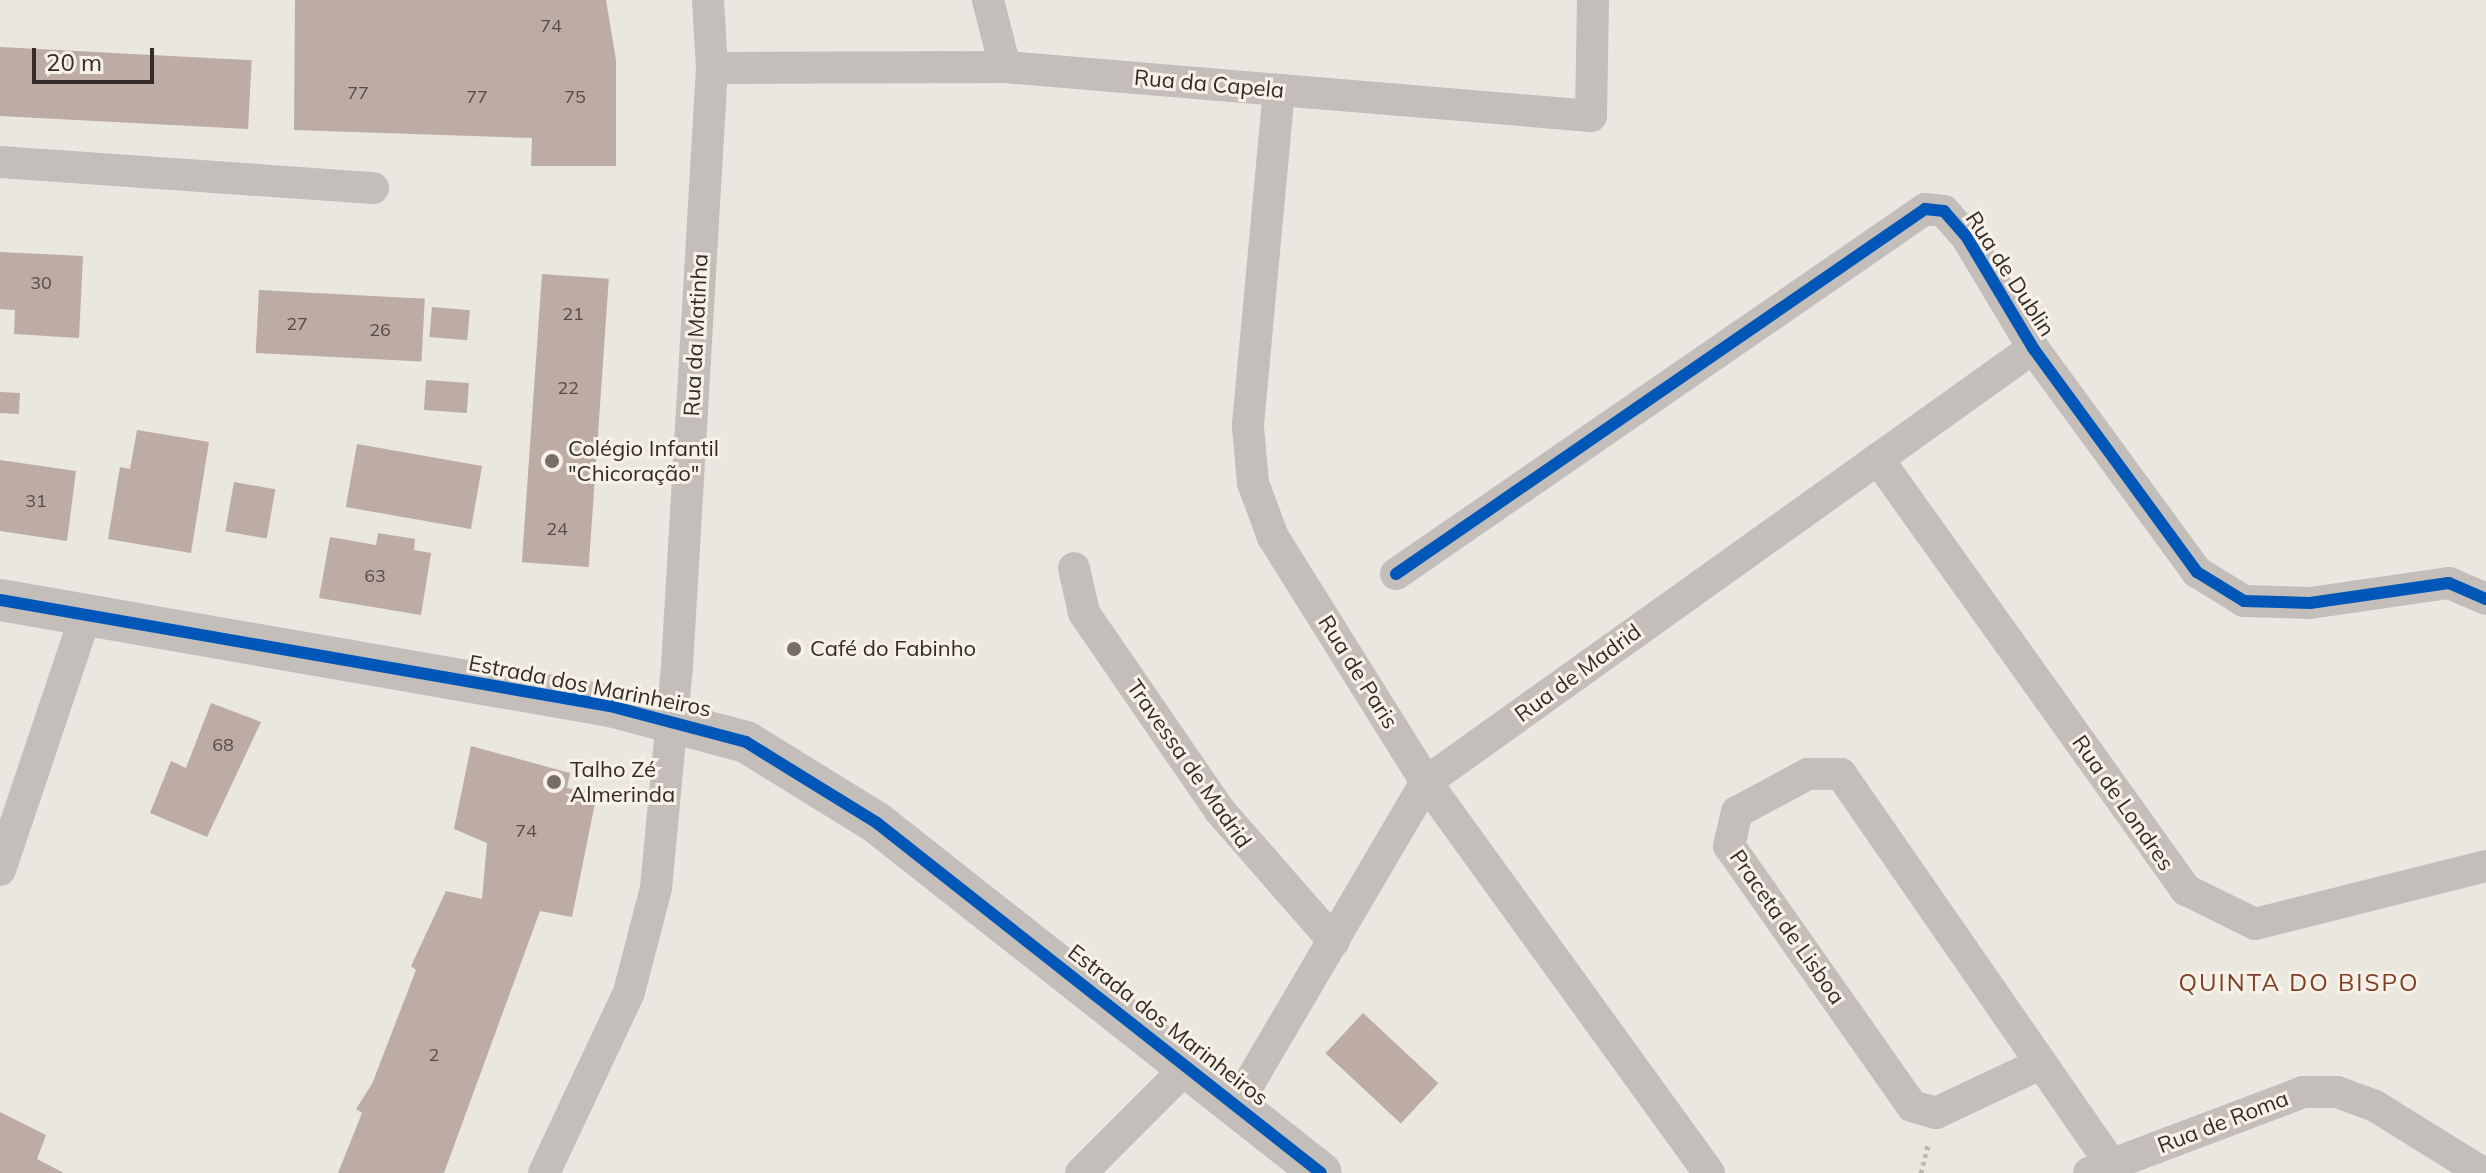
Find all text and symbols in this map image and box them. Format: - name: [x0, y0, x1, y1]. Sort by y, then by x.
- house number: 74: [540, 15, 562, 37]
- scale bar: [36, 32, 158, 82]
- text: 20 m: [46, 47, 102, 77]
- street label: Rua da Capela: [1133, 64, 1285, 104]
- house number: 77: [347, 82, 369, 104]
- house number: 77: [466, 86, 488, 108]
- house number: 75: [564, 86, 586, 108]
- street label: Rua de Dublin: [1960, 207, 2060, 341]
- street label: Rua da Matinha: [679, 253, 713, 417]
- house number: 30: [30, 272, 52, 294]
- house number: 21: [562, 303, 584, 325]
- house number: 27: [286, 313, 308, 335]
- house number: 26: [369, 319, 391, 341]
- house number: 22: [557, 377, 579, 399]
- place label: Colégio Infantil "Chicoração": [568, 435, 719, 486]
- marker: Colégio Infantil "Chicoração": [543, 452, 561, 470]
- house number: 31: [25, 490, 47, 512]
- house number: 24: [546, 518, 568, 540]
- house number: 63: [364, 565, 386, 587]
- street label: Rua de Paris: [1313, 610, 1403, 734]
- street label: Rua de Madrid: [1510, 618, 1646, 728]
- place label: Café do Fabinho: [810, 636, 976, 662]
- marker: Café do Fabinho: [785, 640, 803, 658]
- street label: Estrada dos Marinheiros: [466, 650, 714, 722]
- street label: Travessa de Madrid: [1121, 675, 1257, 853]
- street label: Rua de Londres: [2067, 730, 2179, 876]
- house number: 68: [212, 734, 234, 756]
- place label: Talho Zé Almerinda: [570, 756, 675, 808]
- marker: Talho Zé Almerinda: [545, 773, 563, 791]
- house number: 74: [515, 820, 537, 842]
- street label: Praceta de Lisboa: [1724, 845, 1850, 1009]
- street label: Estrada dos Marinheiros: [1063, 939, 1273, 1111]
- district label: QUINTA DO BISPO: [2179, 969, 2419, 997]
- house number: 2: [429, 1044, 439, 1066]
- street label: Rua de Roma: [2154, 1085, 2292, 1159]

